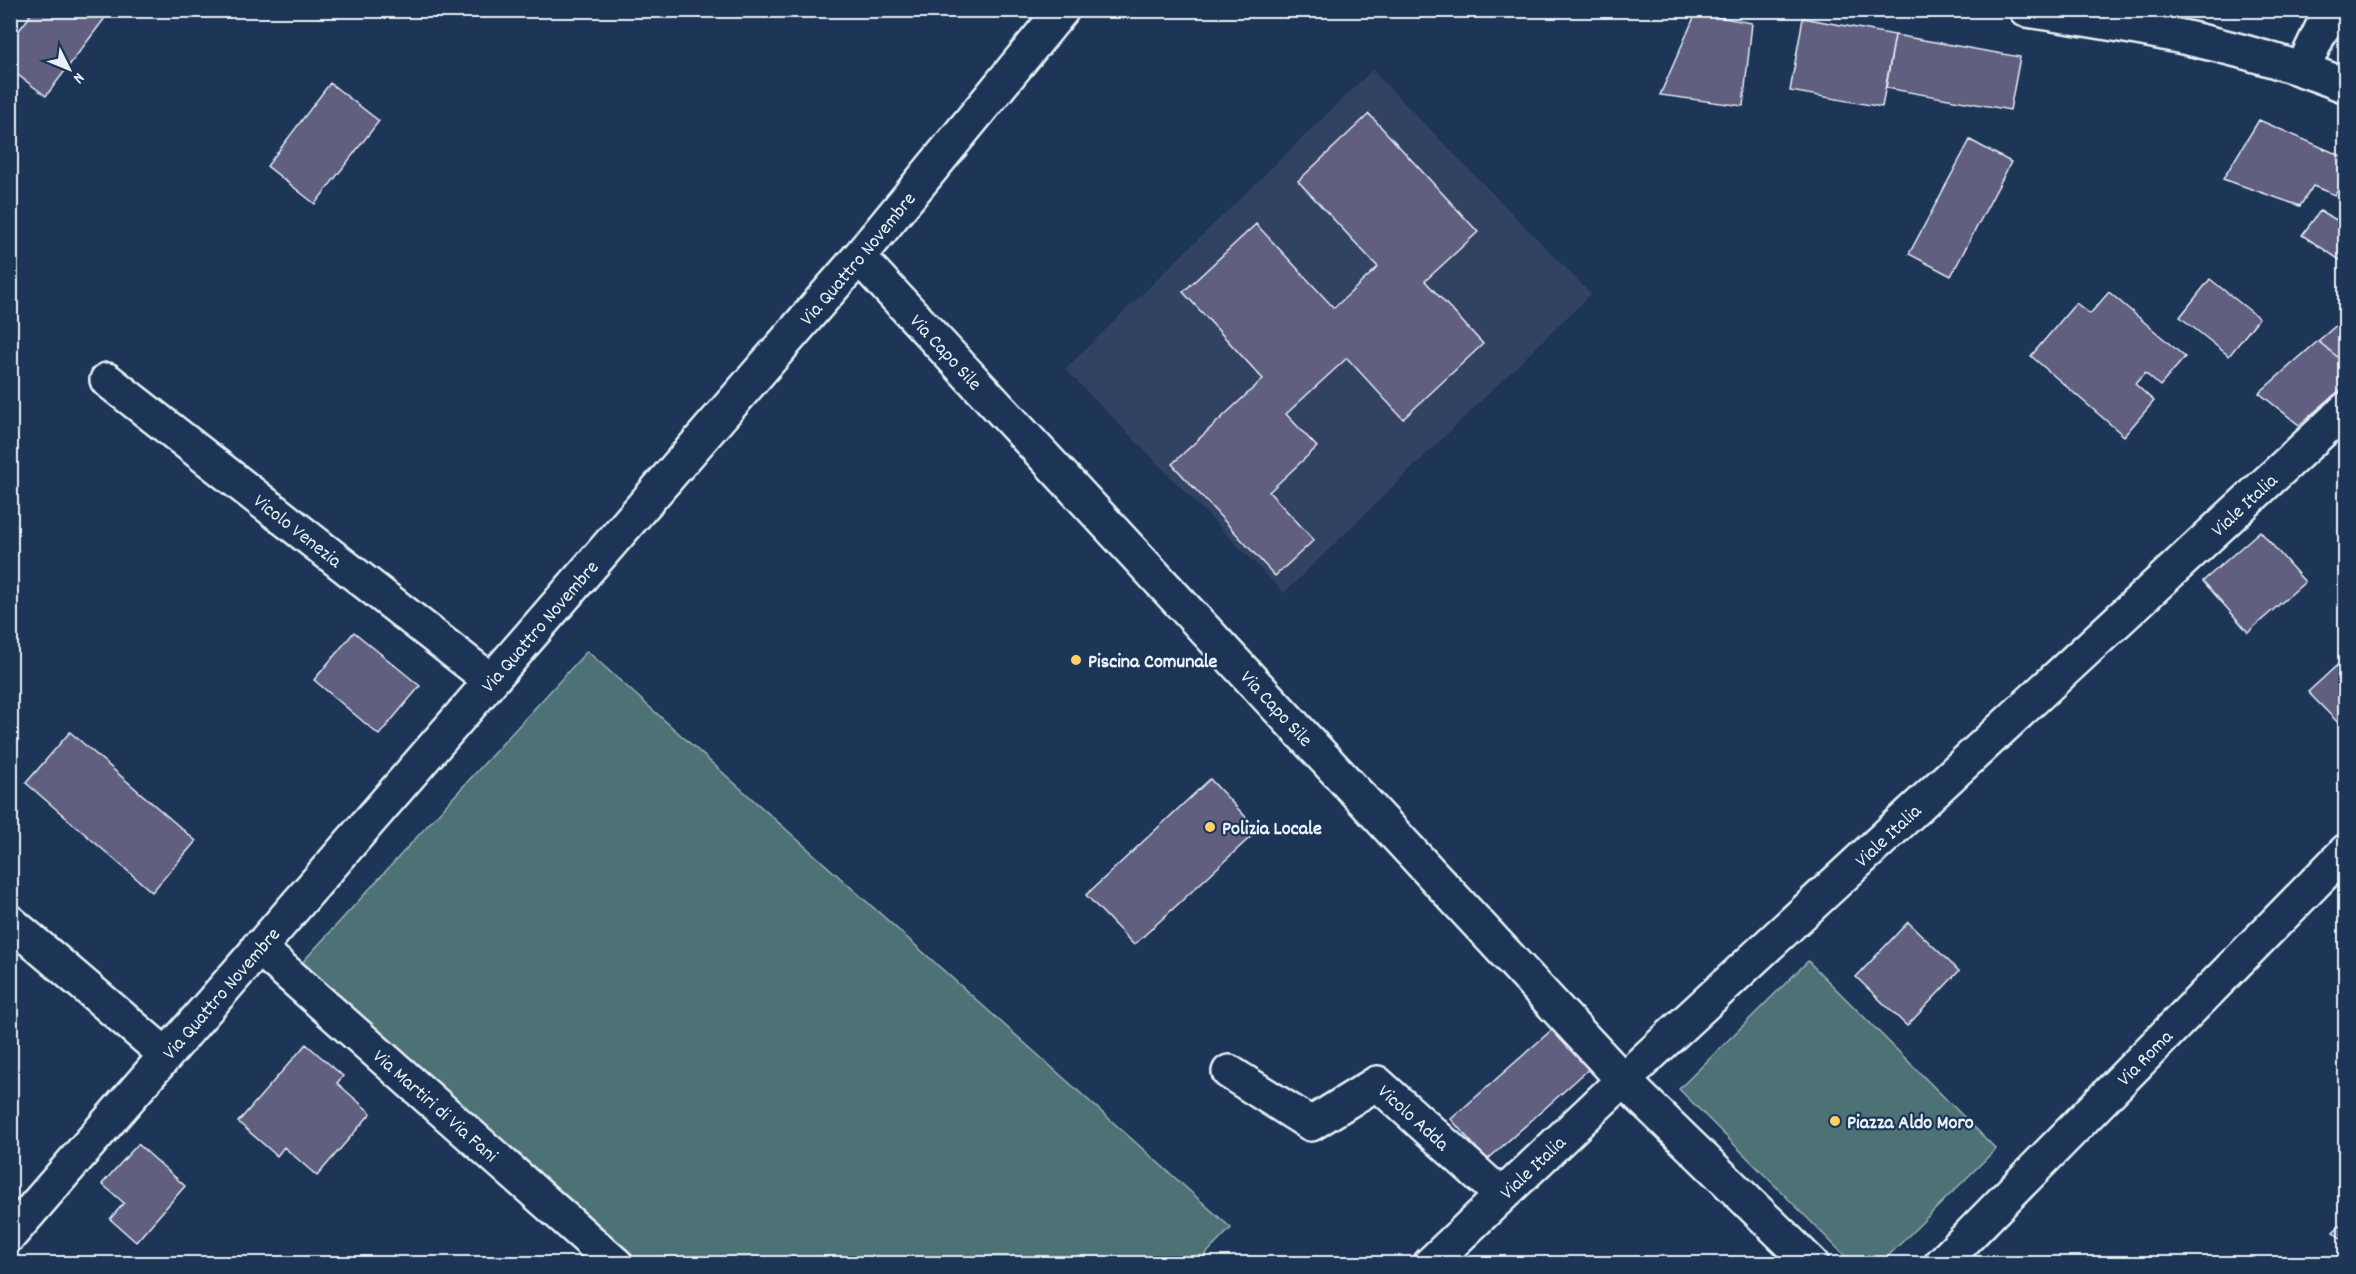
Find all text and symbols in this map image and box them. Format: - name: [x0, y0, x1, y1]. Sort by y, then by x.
- north arrow: [39, 39, 99, 99]
- text: N: [67, 67, 89, 88]
- street label: Via Quattro Novembre: [794, 187, 924, 333]
- street label: Via Capo Sile: [902, 309, 987, 398]
- street label: Viale Italia: [2206, 468, 2285, 545]
- street label: Vicolo Venezia: [246, 489, 347, 576]
- street label: Via Quattro Novembre: [476, 555, 607, 700]
- place label: Piscina Comunale: [1088, 649, 1218, 677]
- marker: Piscina Comunale: [1069, 653, 1083, 667]
- street label: Via Capo Sile: [1233, 665, 1318, 754]
- street label: Viale Italia: [1850, 799, 1929, 875]
- place label: Polizia Locale: [1222, 816, 1322, 844]
- marker: Polizia Locale: [1203, 820, 1217, 834]
- street label: Via Quattro Novembre: [157, 922, 288, 1067]
- street label: Via Roma: [2112, 1024, 2181, 1094]
- street label: Via Martiri di Via Fani: [365, 1044, 503, 1170]
- street label: Vicolo Adda: [1370, 1079, 1455, 1159]
- place label: Piazza Aldo Moro: [1847, 1110, 1974, 1138]
- marker: Piazza Aldo Moro: [1828, 1114, 1842, 1128]
- street label: Viale Italia: [1495, 1130, 1574, 1207]

